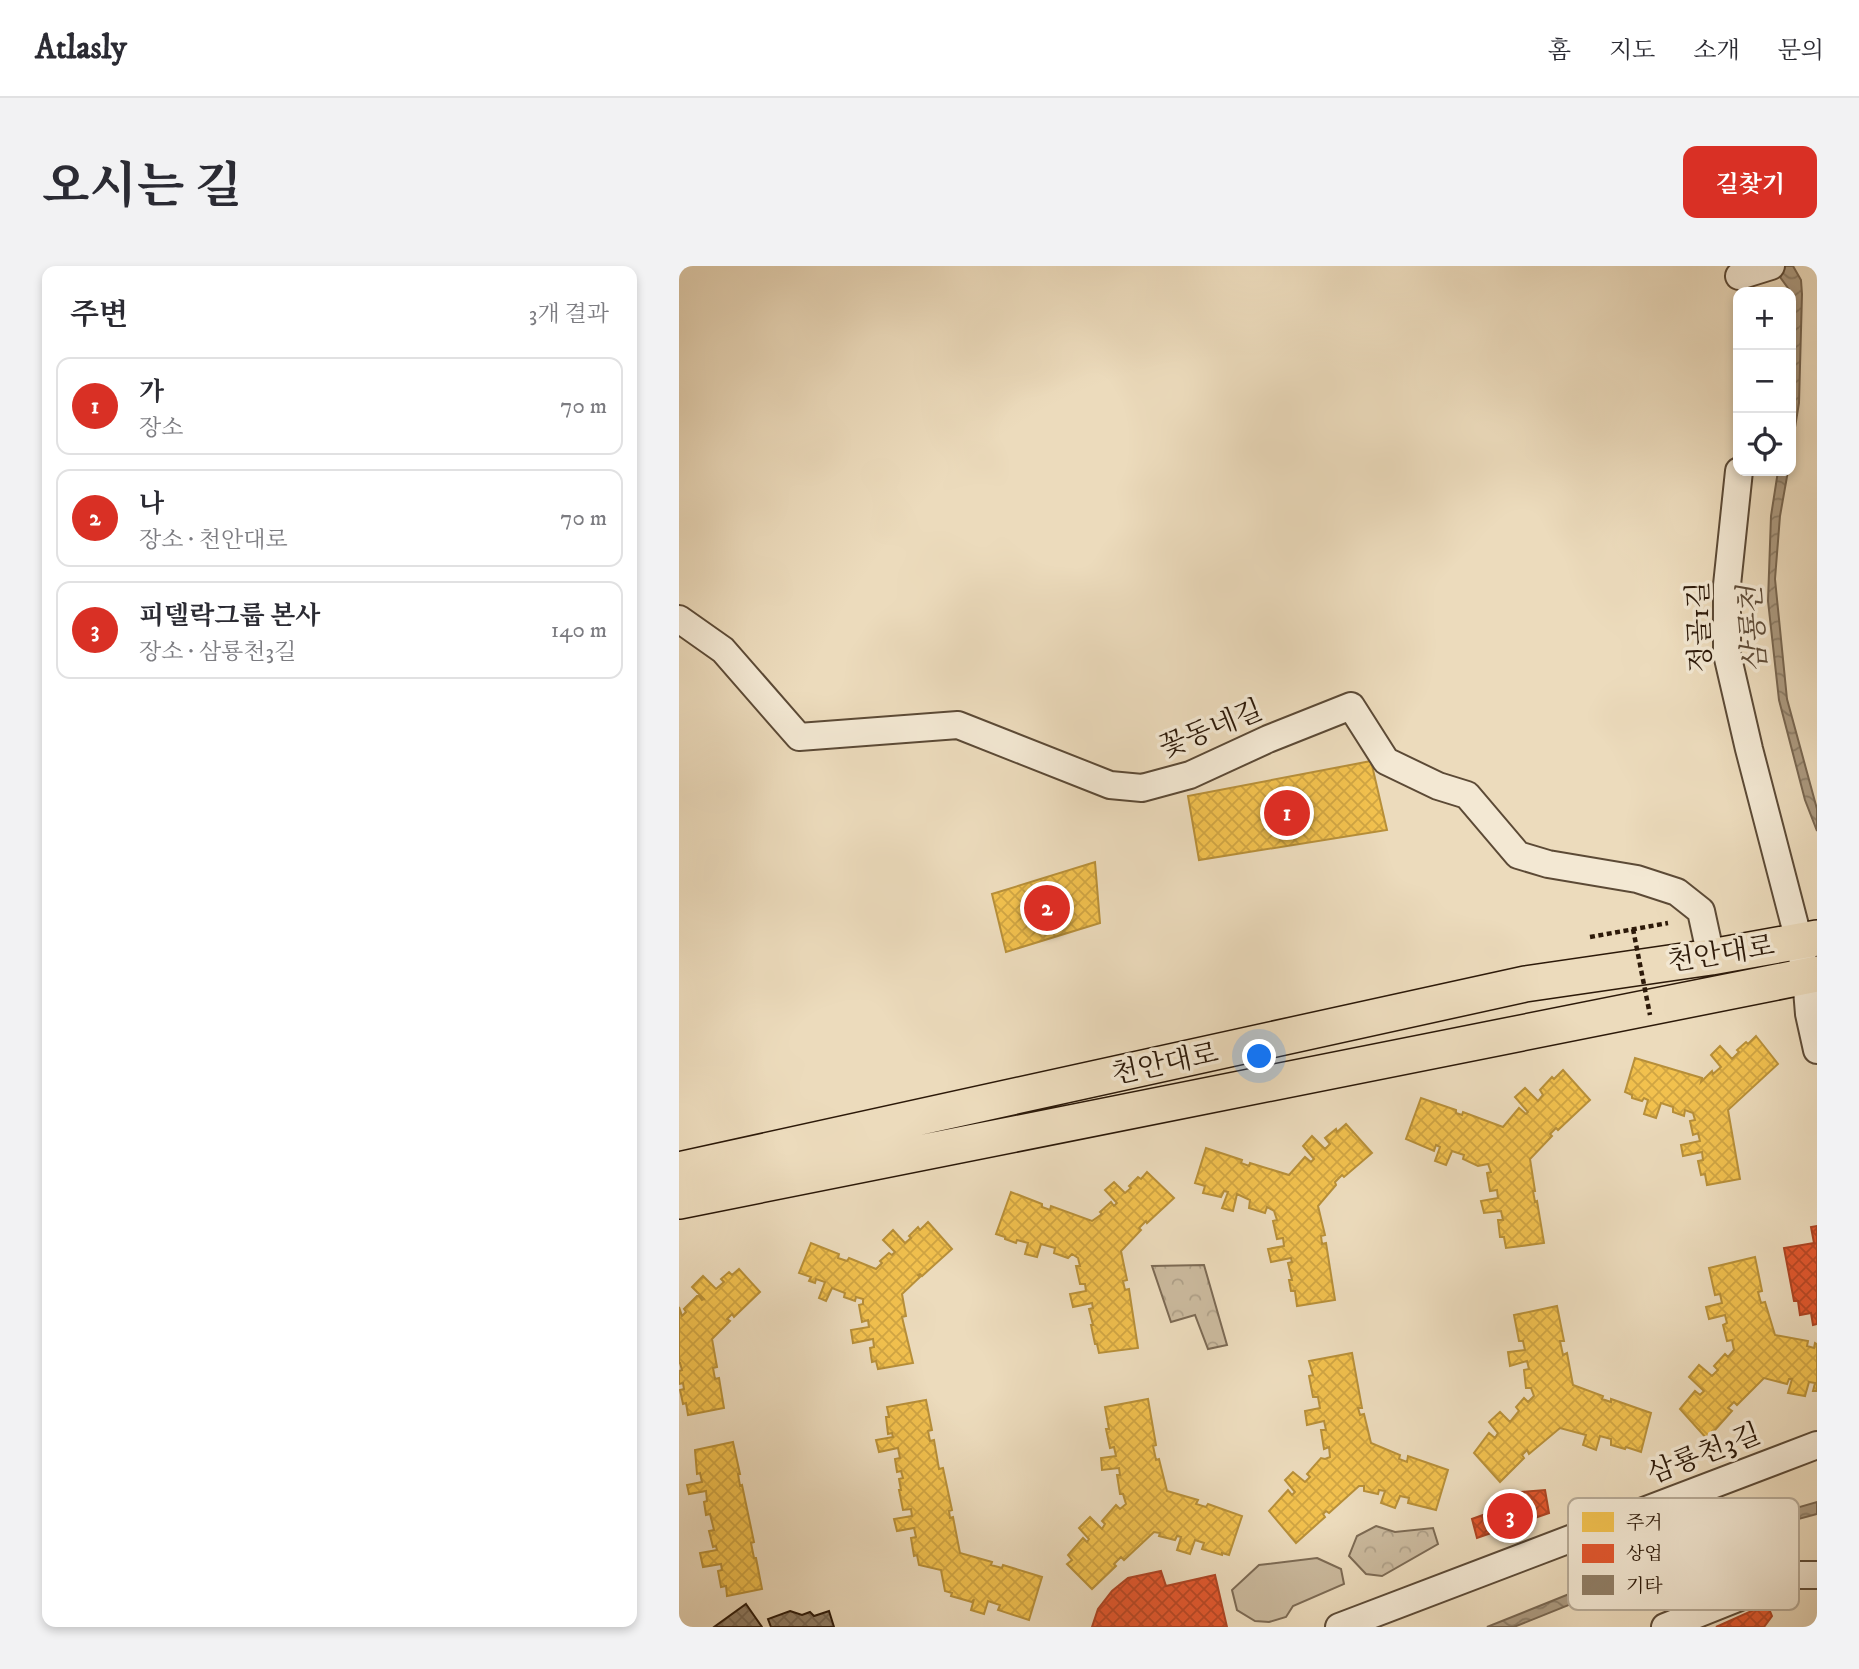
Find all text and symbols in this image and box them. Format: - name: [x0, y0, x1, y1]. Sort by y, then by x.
- text: Atlasly: [35, 28, 127, 69]
- text: 홈: [1548, 36, 1571, 66]
- text: 지도: [1609, 36, 1655, 66]
- text: 소개: [1693, 36, 1740, 66]
- text: 문의: [1778, 36, 1824, 66]
- button: 길찾기: [1683, 146, 1817, 218]
- text: 오시는 길: [42, 157, 242, 219]
- map controls: [1733, 287, 1796, 476]
- button: +: [1733, 287, 1796, 350]
- text: 주변: [70, 297, 128, 334]
- text: 3개 결과: [529, 300, 609, 329]
- button: −: [1733, 350, 1796, 413]
- text: 가: [139, 376, 164, 409]
- text: 1: [91, 392, 99, 421]
- text: 70 m: [560, 392, 607, 421]
- button: locate: [1733, 413, 1796, 476]
- text: 장소: [139, 414, 183, 443]
- text: 나: [139, 488, 164, 521]
- text: 2: [89, 504, 101, 533]
- text: 70 m: [560, 504, 607, 533]
- text: 장소 · 천안대로: [139, 526, 288, 555]
- street label: 정골1길: [1681, 581, 1719, 673]
- water label: 삼룡천: [1732, 582, 1775, 674]
- text: 피델락그룹 본사: [139, 600, 320, 633]
- text: 3: [91, 616, 99, 645]
- text: 140 m: [551, 616, 607, 645]
- text: 장소 · 삼룡천3길: [139, 638, 296, 667]
- street label: 꽃동네길: [1154, 693, 1268, 765]
- pin: 1: [1264, 787, 1310, 839]
- pin: 2: [1024, 882, 1070, 934]
- street label: 천안대로: [1665, 928, 1777, 980]
- street label: 천안대로: [1108, 1036, 1222, 1092]
- your location: [1242, 1039, 1276, 1073]
- street label: 삼룡천3길: [1642, 1416, 1766, 1492]
- pin: 3: [1487, 1490, 1533, 1542]
- legend: [1568, 1498, 1799, 1610]
- text: 주거: [1626, 1512, 1663, 1535]
- text: 상업: [1626, 1543, 1663, 1566]
- text: 기타: [1626, 1575, 1663, 1598]

